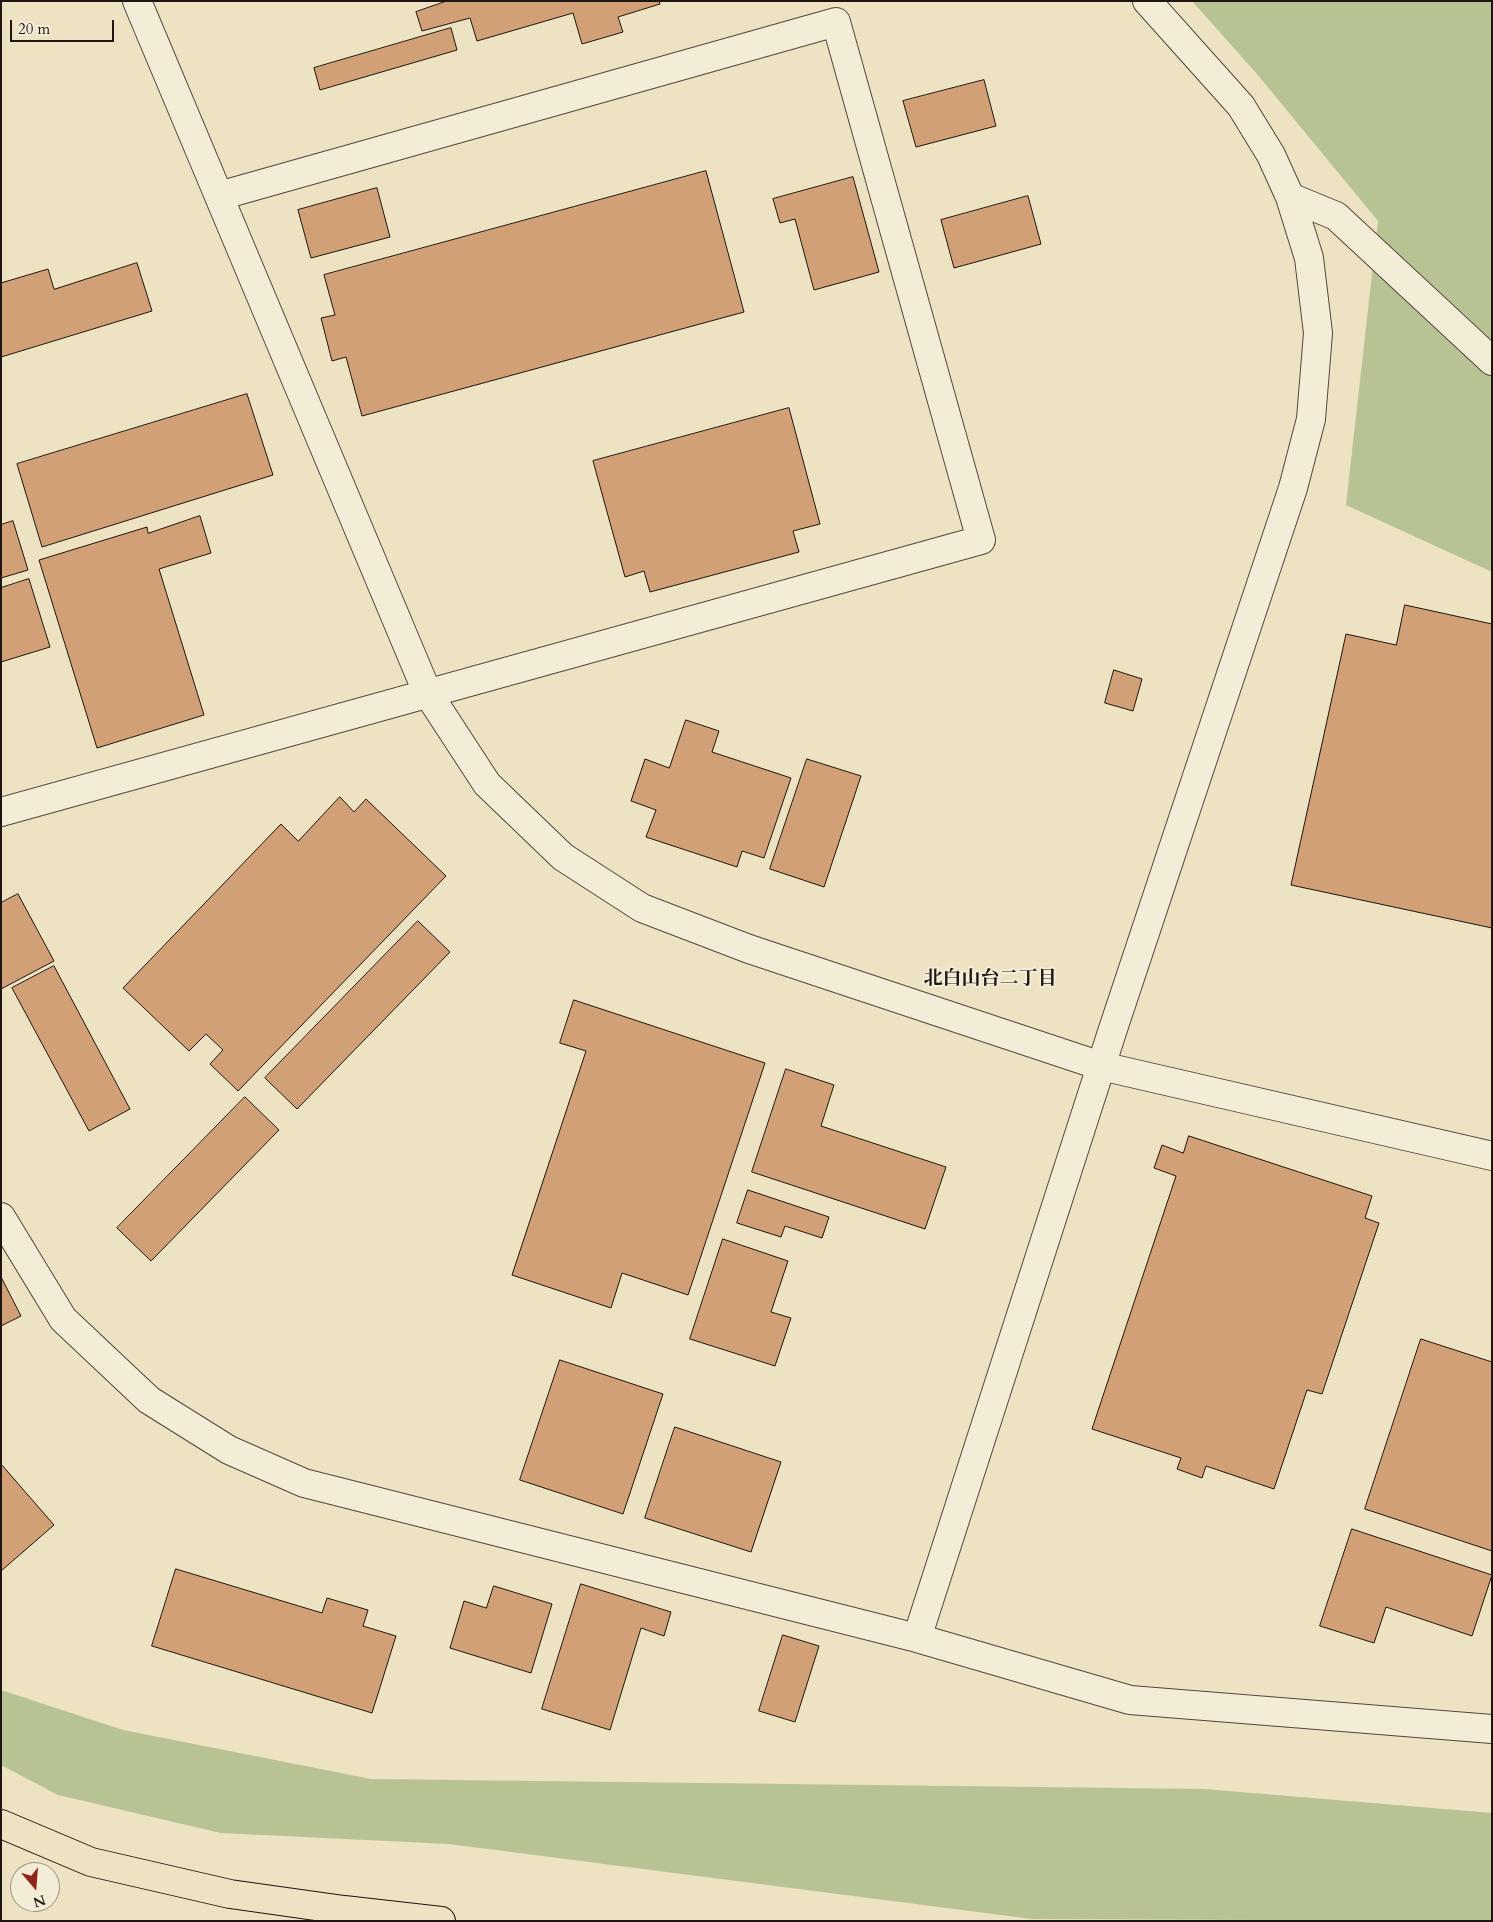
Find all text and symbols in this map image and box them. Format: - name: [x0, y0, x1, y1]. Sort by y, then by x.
- scale bar: [12, 10, 116, 42]
- text: 20 m: [18, 19, 50, 39]
- district label: 北白山台二丁目: [924, 969, 1056, 991]
- north arrow: [10, 1862, 60, 1912]
- text: N: [31, 1890, 48, 1912]

